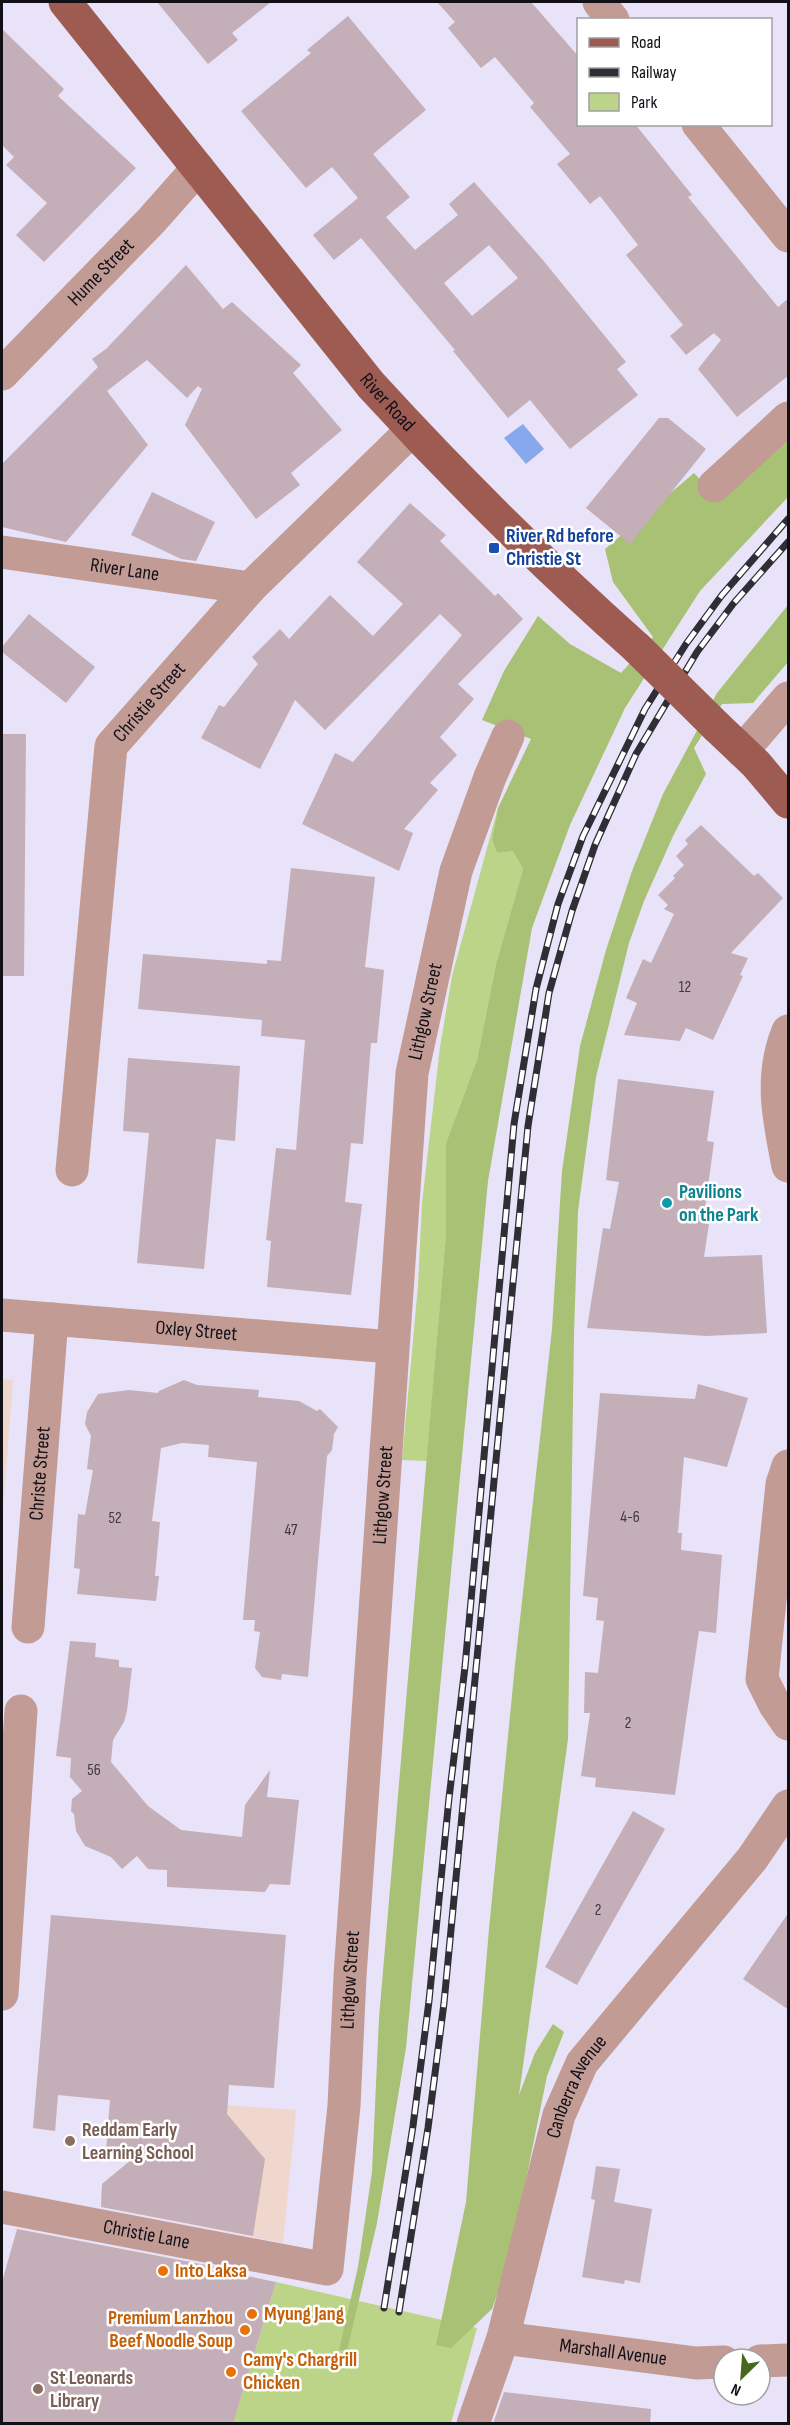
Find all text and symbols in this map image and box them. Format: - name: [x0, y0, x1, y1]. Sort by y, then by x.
- legend: [577, 18, 772, 126]
- text: Road: [631, 32, 661, 53]
- text: Railway: [631, 62, 676, 83]
- text: Park: [631, 92, 657, 113]
- street label: Hume Street: [63, 234, 139, 311]
- street label: River Road: [354, 368, 420, 437]
- place label: River Rd before Christie St: [506, 524, 614, 571]
- marker: River Rd before Christie St: [487, 541, 501, 555]
- street label: River Lane: [89, 553, 161, 587]
- street label: Christie Street: [108, 657, 191, 747]
- street label: Lithgow Street: [403, 961, 448, 1062]
- house number: 12: [679, 978, 691, 997]
- place label: Pavilions on the Park: [679, 1180, 759, 1227]
- marker: Pavilions on the Park: [660, 1196, 674, 1210]
- street label: Oxley Street: [154, 1316, 238, 1346]
- street label: Christe Street: [24, 1425, 56, 1521]
- street label: Lithgow Street: [368, 1445, 398, 1545]
- house number: 4-6: [620, 1508, 640, 1527]
- house number: 52: [108, 1509, 122, 1528]
- house number: 47: [285, 1521, 298, 1540]
- house number: 2: [625, 1714, 631, 1733]
- house number: 56: [87, 1761, 101, 1780]
- house number: 2: [595, 1901, 601, 1920]
- street label: Lithgow Street: [336, 1930, 365, 2030]
- street label: Canberra Avenue: [542, 2030, 612, 2141]
- place label: Reddam Early Learning School: [82, 2118, 194, 2165]
- marker: Reddam Early Learning School: [63, 2134, 77, 2148]
- street label: Christie Lane: [101, 2215, 192, 2255]
- place label: Into Laksa: [175, 2259, 247, 2283]
- marker: Into Laksa: [156, 2264, 170, 2278]
- place label: Myung Jang: [264, 2302, 345, 2326]
- place label: Premium Lanzhou Beef Noodle Soup: [108, 2306, 233, 2353]
- marker: Myung Jang: [245, 2307, 259, 2321]
- marker: Premium Lanzhou Beef Noodle Soup: [238, 2323, 252, 2337]
- street label: Marshall Avenue: [558, 2333, 668, 2371]
- north arrow: [712, 2347, 772, 2407]
- place label: Camy's Chargrill Chicken: [243, 2348, 357, 2395]
- marker: Camy's Chargrill Chicken: [224, 2365, 238, 2379]
- place label: St Leonards Library: [50, 2366, 134, 2413]
- text: N: [728, 2379, 744, 2400]
- marker: St Leonards Library: [31, 2382, 45, 2396]

